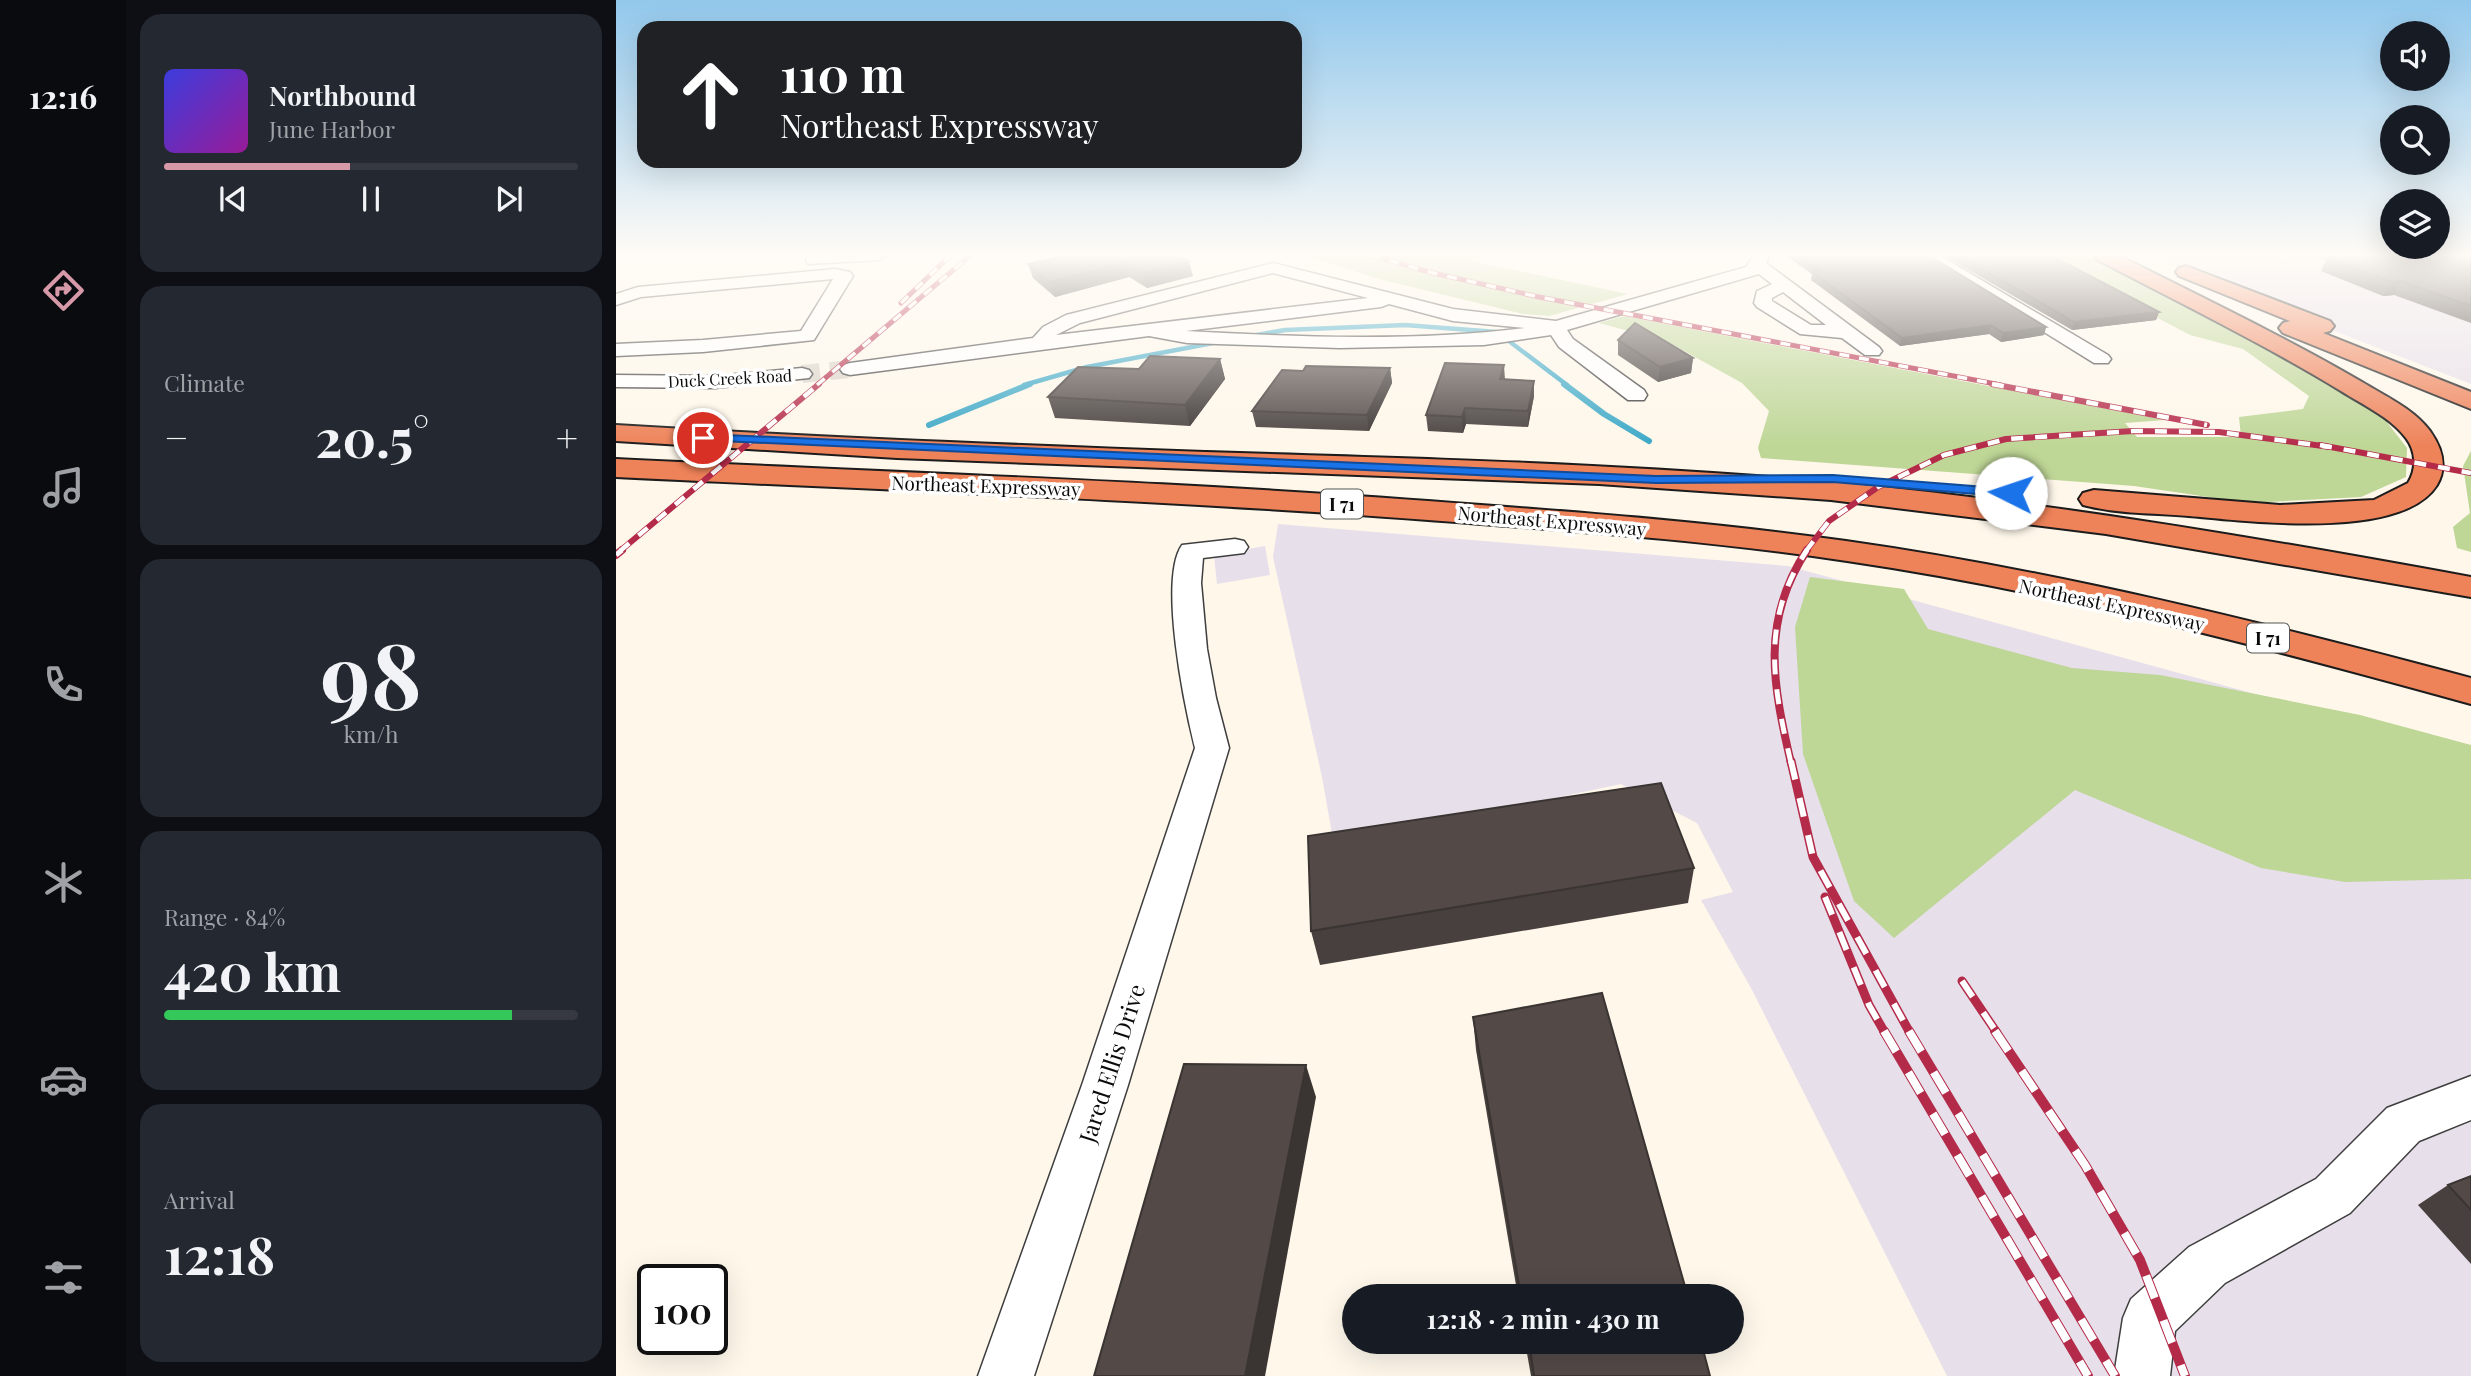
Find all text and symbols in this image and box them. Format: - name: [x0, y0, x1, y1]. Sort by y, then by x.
- map controls: [2380, 21, 2450, 259]
- button: sound: [2380, 21, 2450, 91]
- text: 110 m: [780, 40, 905, 105]
- icon: ahead: [665, 49, 756, 140]
- text: 12:16: [29, 74, 97, 117]
- text: Northbound: [269, 78, 416, 113]
- text: Northeast Expressway: [780, 103, 1099, 146]
- button: search: [2380, 105, 2450, 175]
- text: June Harbor: [269, 113, 395, 144]
- icon: previous: [214, 180, 252, 218]
- icon: pause: [352, 180, 390, 218]
- icon: next: [490, 180, 528, 218]
- button: layers: [2380, 189, 2450, 259]
- icon: directions: [39, 266, 88, 315]
- street label: Duck Creek Road: [667, 364, 793, 392]
- text: Climate: [164, 367, 245, 398]
- text: 20.5°: [315, 402, 429, 471]
- pin: [673, 408, 733, 468]
- text: −: [164, 411, 189, 462]
- text: +: [556, 411, 578, 462]
- icon: arrive: [684, 419, 722, 457]
- position arrow: [1974, 456, 2048, 530]
- icon: music: [39, 463, 88, 512]
- street label: Northeast Expressway: [891, 469, 1081, 501]
- road number: I 71: [1321, 490, 1363, 518]
- street label: Northeast Expressway: [1457, 499, 1648, 541]
- street label: Northeast Expressway: [2017, 572, 2208, 636]
- text: 98: [320, 612, 422, 733]
- road number: I 71: [2247, 624, 2289, 652]
- icon: phone: [39, 660, 88, 709]
- text: km/h: [343, 718, 399, 749]
- icon: climate: [39, 858, 88, 907]
- text: Range · 84%: [164, 901, 285, 932]
- text: 420 km: [164, 936, 341, 1005]
- street label: Jared Ellis Drive: [1070, 980, 1151, 1147]
- icon: car: [39, 1055, 88, 1104]
- text: Arrival: [164, 1184, 235, 1215]
- text: 12:18: [164, 1219, 275, 1288]
- icon: filters: [39, 1253, 88, 1302]
- speed limit sign: 100: [637, 1264, 728, 1355]
- text: 12:18 · 2 min · 430 m: [1427, 1301, 1659, 1336]

